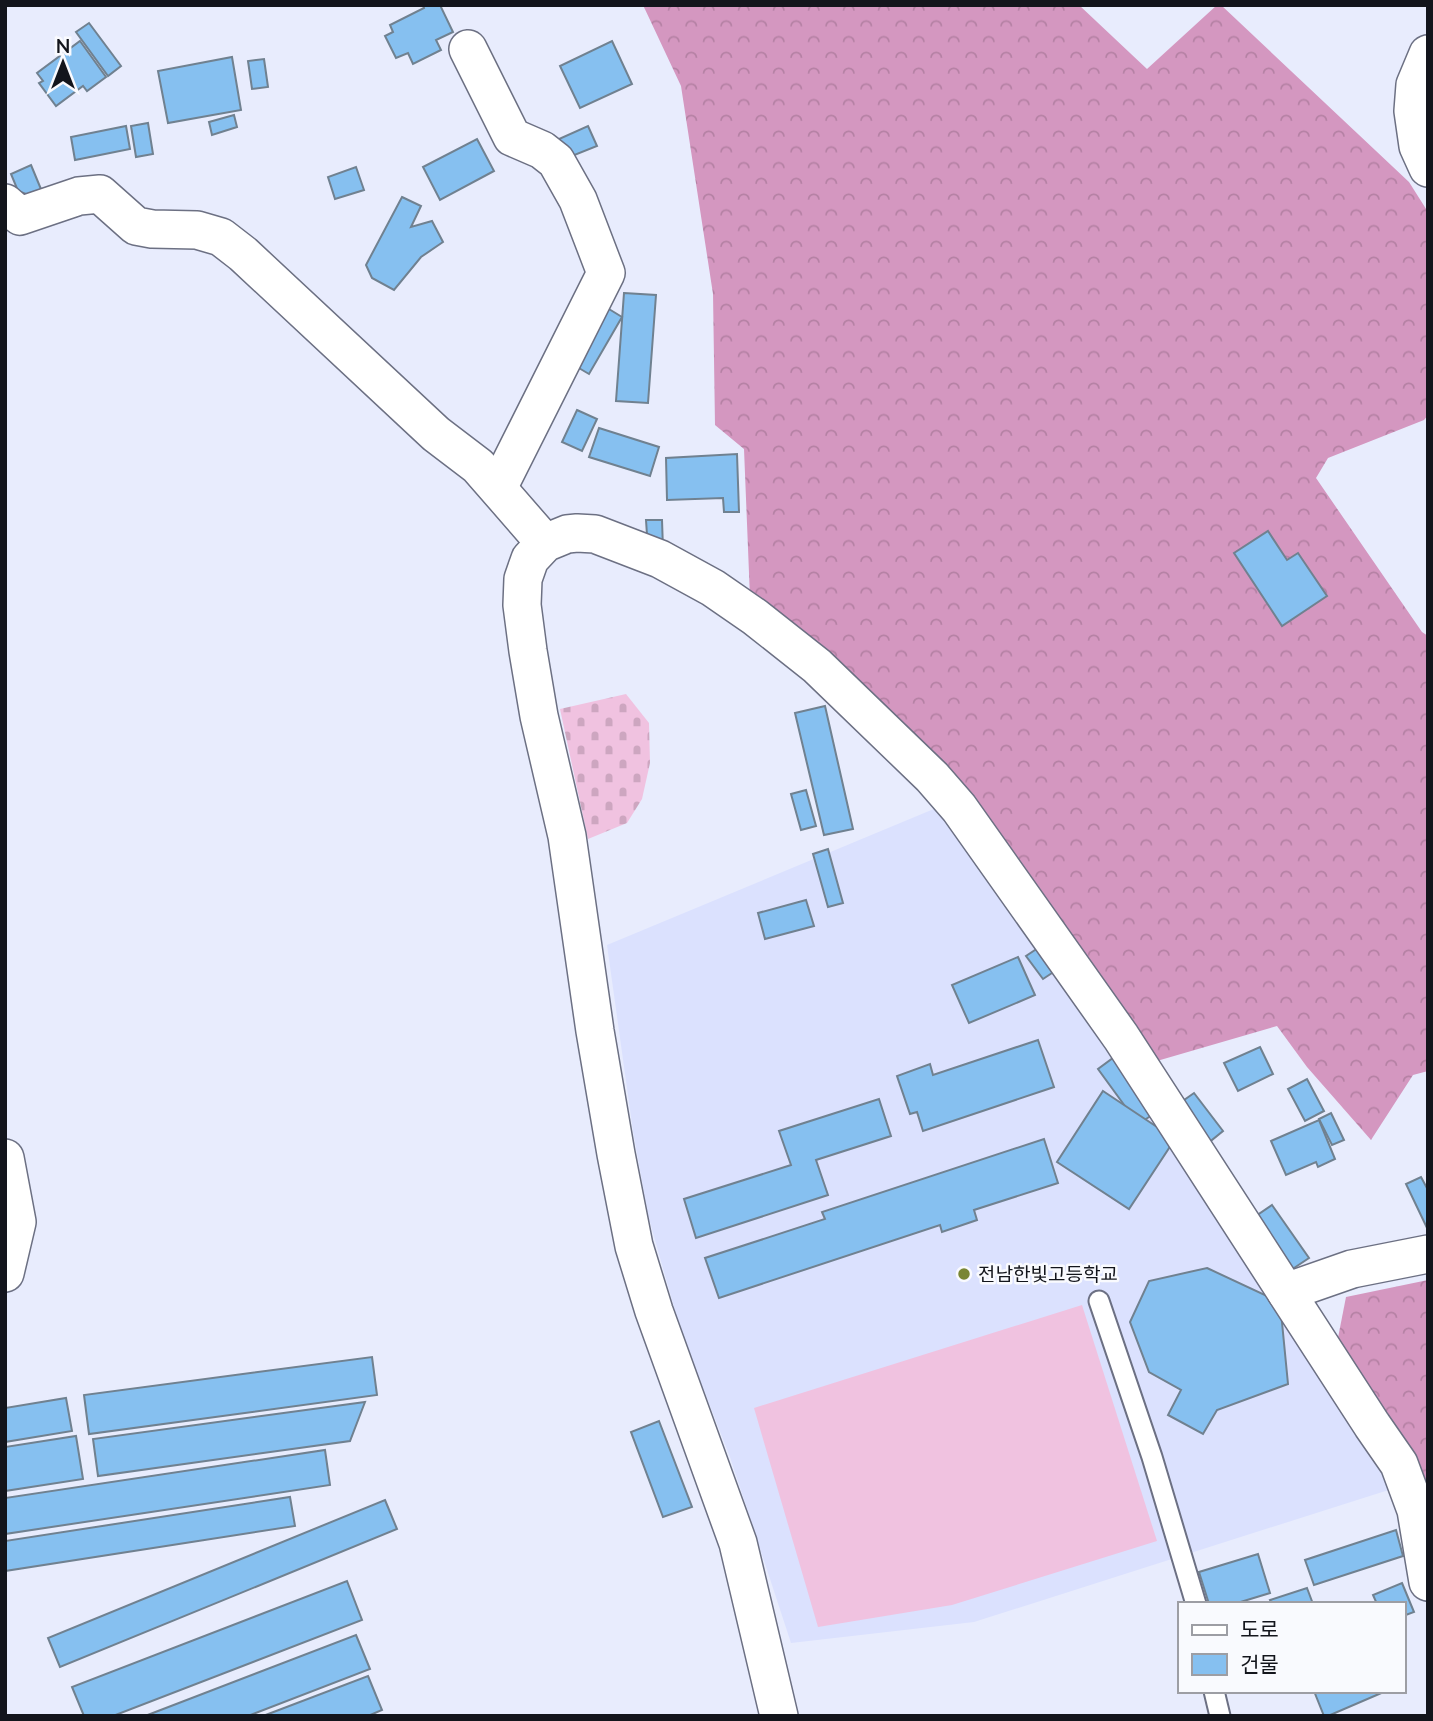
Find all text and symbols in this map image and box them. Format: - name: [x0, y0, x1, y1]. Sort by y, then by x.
- north arrow: [28, 28, 98, 98]
- text: N: [56, 34, 70, 57]
- place label: 전남한빛고등학교: [978, 1262, 1118, 1285]
- marker: 전남한빛고등학교: [956, 1266, 972, 1282]
- legend: [1178, 1602, 1405, 1693]
- text: 도로: [1240, 1616, 1279, 1641]
- text: 건물: [1240, 1651, 1279, 1676]

